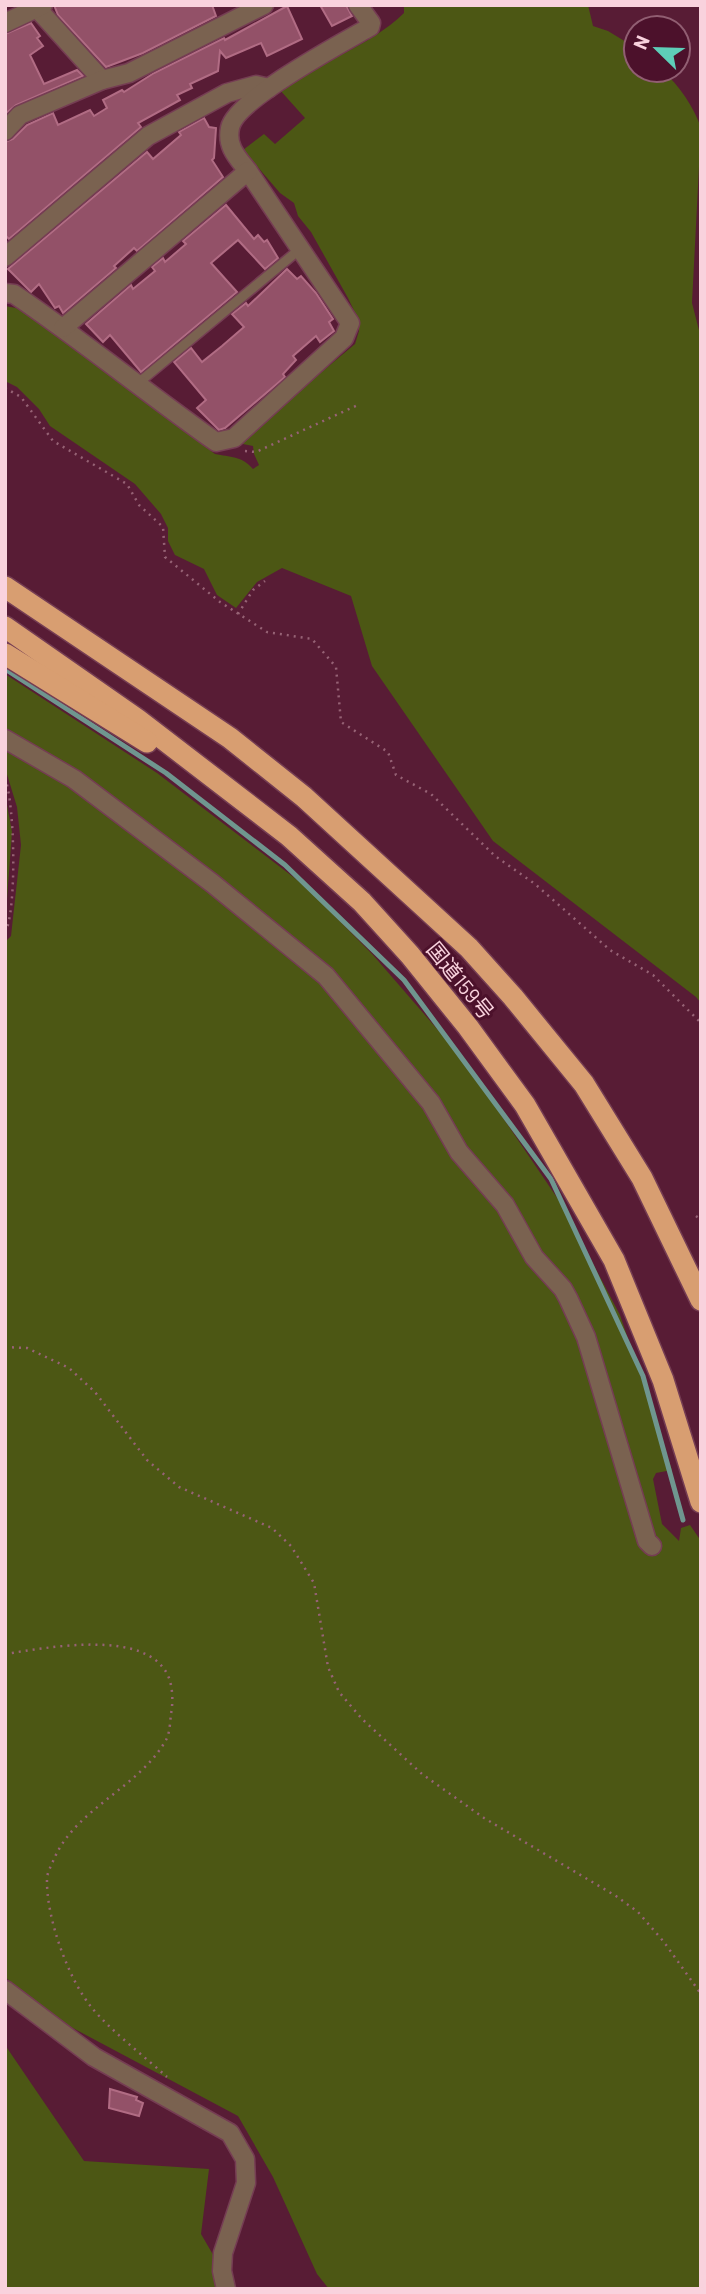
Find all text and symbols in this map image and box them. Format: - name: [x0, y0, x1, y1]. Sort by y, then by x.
- north arrow: [622, 14, 692, 84]
- text: N: [628, 32, 654, 52]
- street label: 国道159号: [422, 936, 500, 1024]

